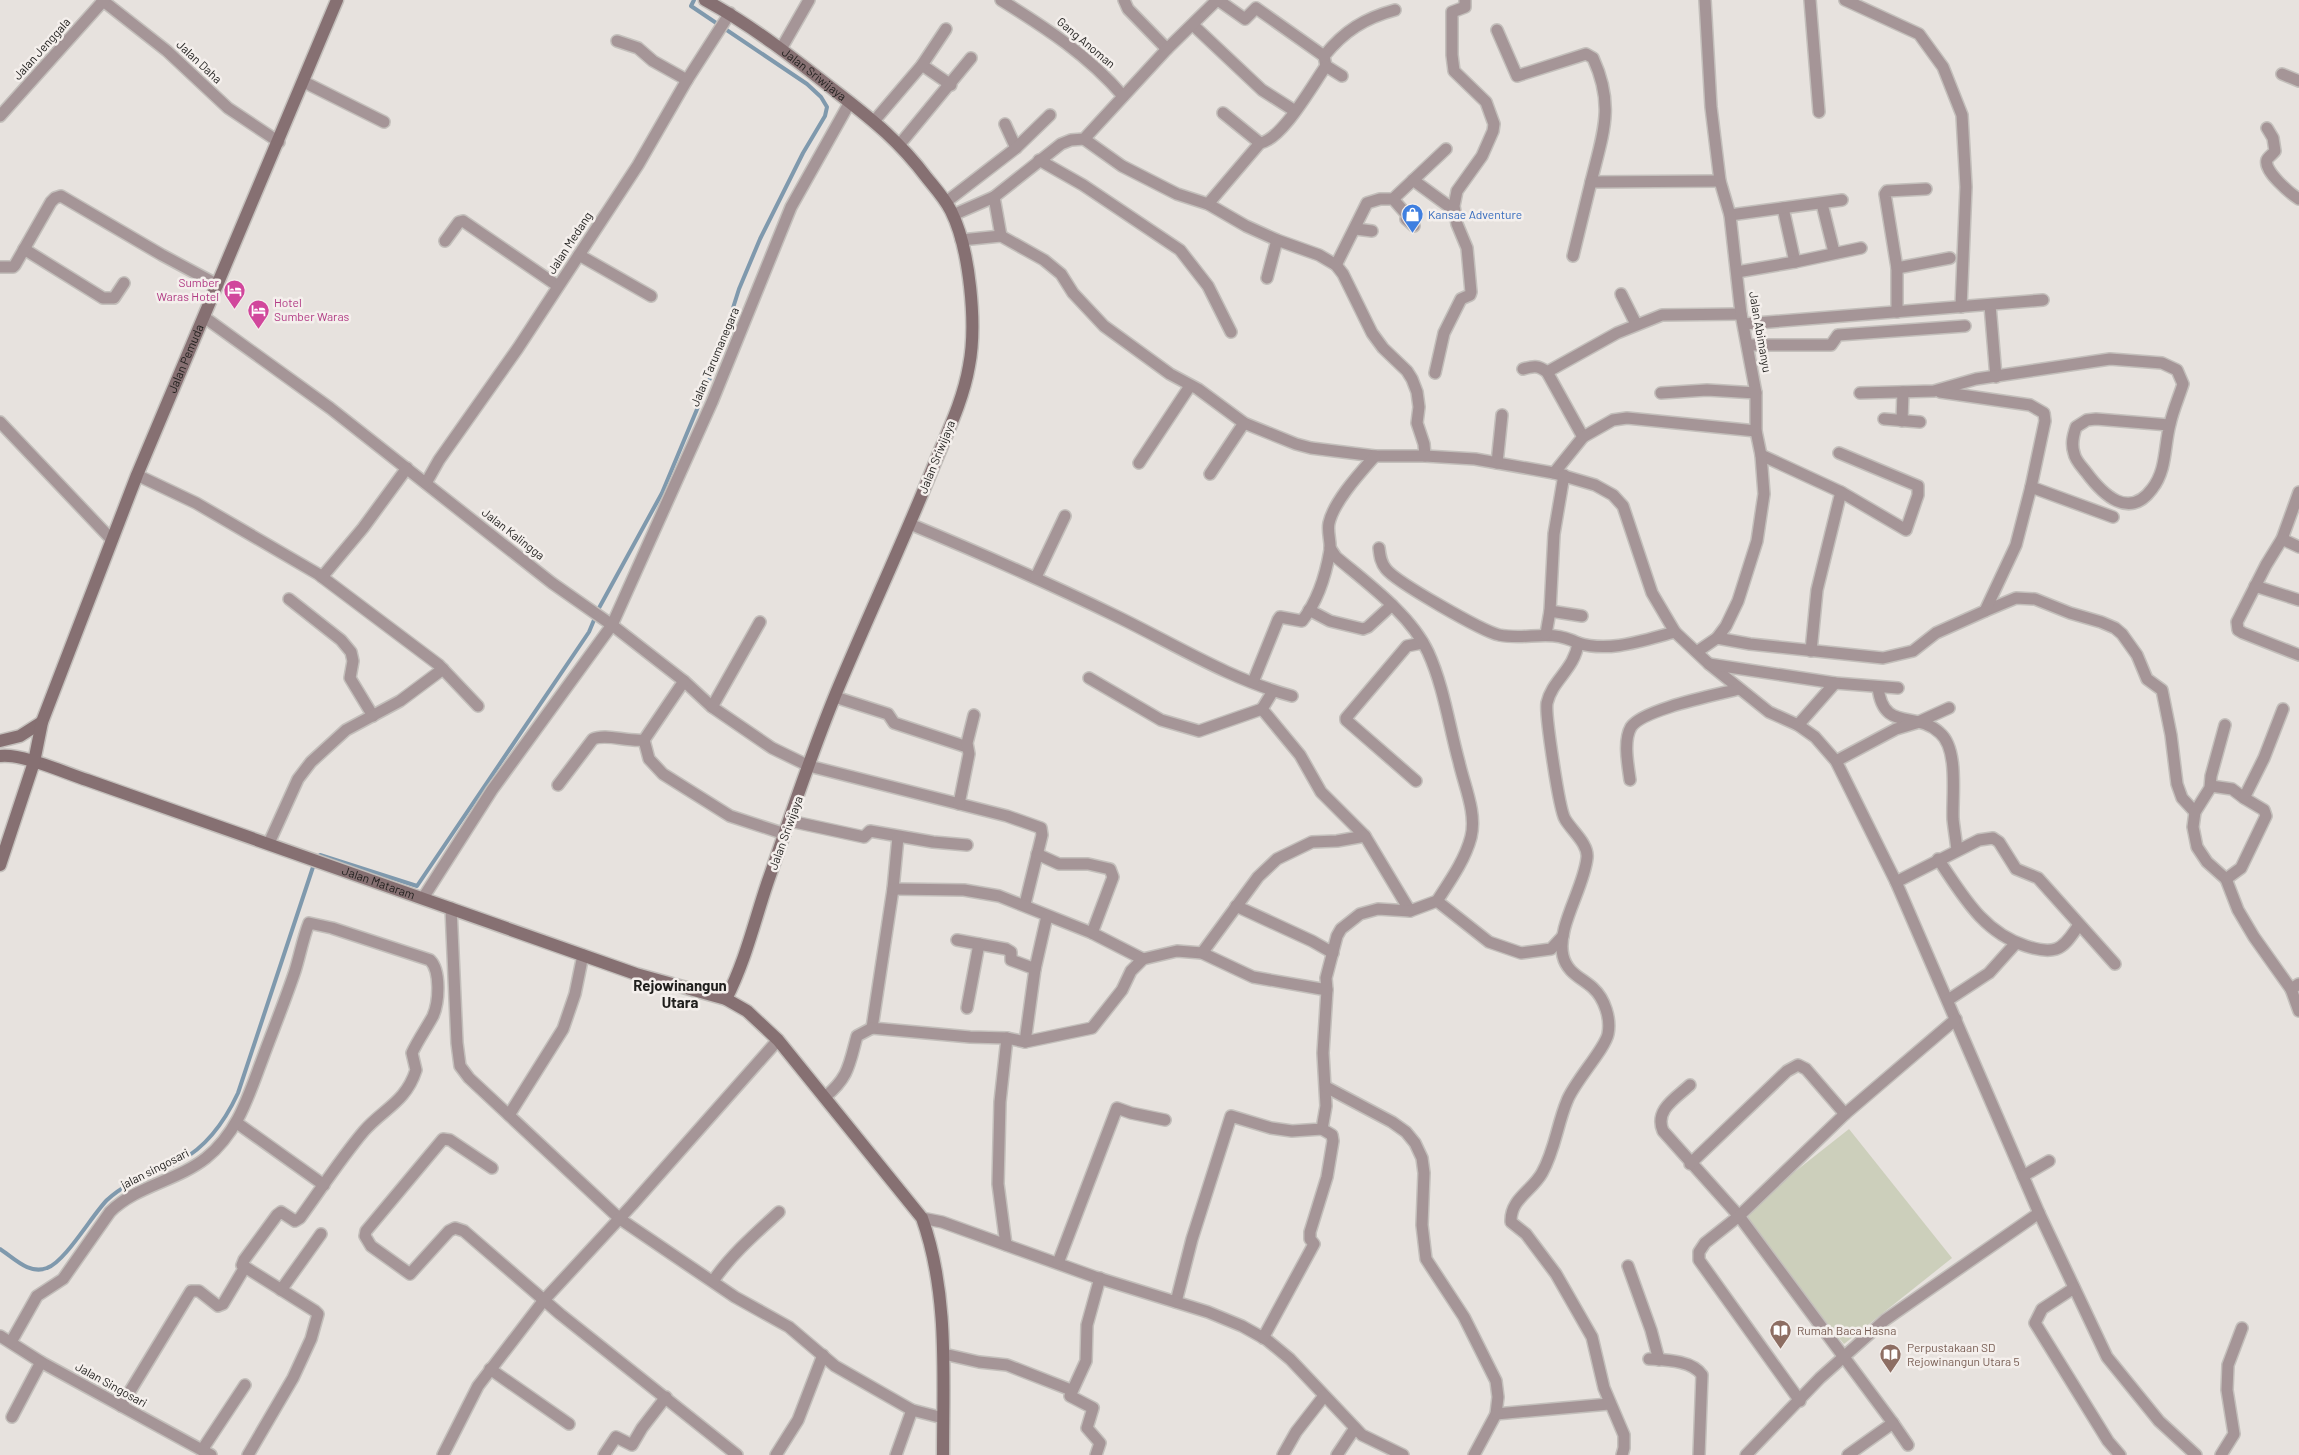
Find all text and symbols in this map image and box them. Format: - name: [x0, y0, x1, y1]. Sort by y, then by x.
- street label: Jalan Jenggala: [10, 14, 73, 82]
- street label: Gang Anoman: [1055, 14, 1119, 71]
- street label: Jalan Daha: [174, 37, 225, 86]
- street label: Jalan Sriwijaya: [780, 44, 849, 103]
- shop icon: Kansae Adventure: [1400, 203, 1424, 234]
- place label: Kansae Adventure: [1428, 207, 1522, 221]
- street label: Jalan Medang: [544, 209, 594, 276]
- place label: Sumber Waras Hotel: [157, 275, 220, 303]
- hotel icon: Sumber Waras Hotel: [223, 278, 247, 309]
- street label: Jalan Abimanyu: [1747, 290, 1775, 373]
- place label: Hotel Sumber Waras: [274, 295, 350, 323]
- hotel icon: Hotel Sumber Waras: [246, 298, 270, 329]
- street label: Jalan Tarumanegara: [687, 305, 741, 408]
- street label: Jalan Pemuda: [164, 322, 206, 395]
- street label: Jalan Sriwijaya: [915, 418, 957, 495]
- street label: Jalan Kalingga: [480, 504, 548, 562]
- street label: Jalan Sriwijaya: [765, 794, 805, 871]
- street label: Jalan Mataram: [340, 863, 417, 901]
- district label: Rejowinangun Utara: [633, 976, 727, 1011]
- street label: jalan singosari: [117, 1145, 191, 1192]
- library icon: Rumah Baca Hasna: [1769, 1319, 1793, 1350]
- place label: Rumah Baca Hasna: [1797, 1323, 1896, 1337]
- place label: Perpustakaan SD Rejowinangun Utara 5: [1907, 1340, 2020, 1368]
- library icon: Perpustakaan SD Rejowinangun Utara 5: [1879, 1343, 1903, 1374]
- street label: Jalan Singosari: [73, 1359, 150, 1410]

